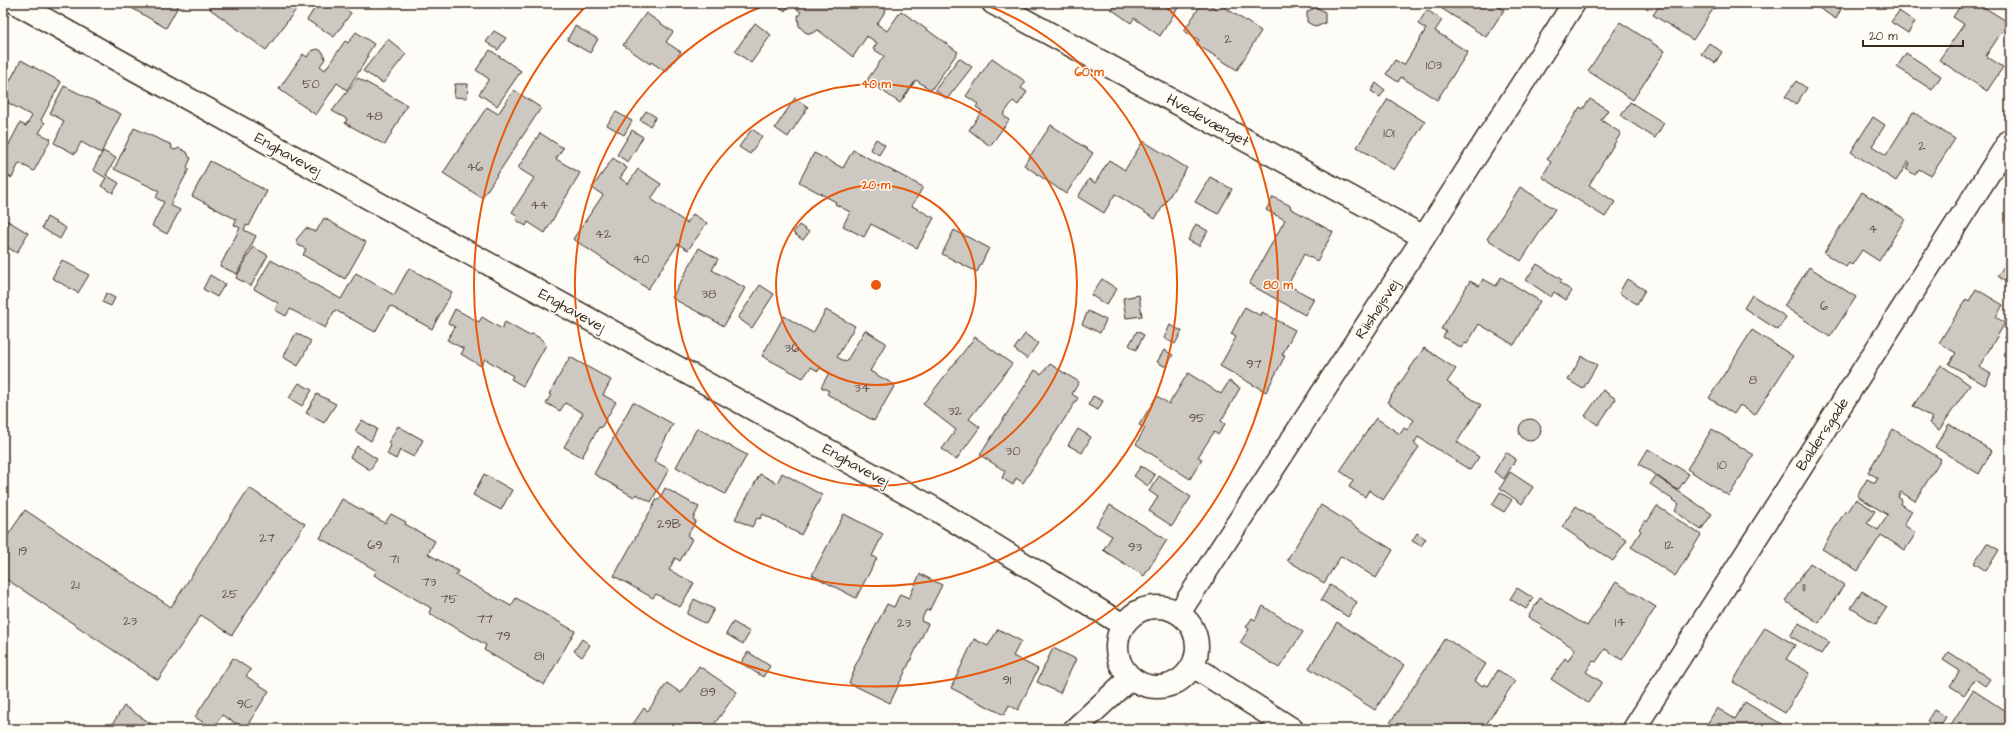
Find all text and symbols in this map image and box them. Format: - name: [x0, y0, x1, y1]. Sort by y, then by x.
- scale bar: [1863, 22, 1963, 48]
- text: 20 m: [1869, 28, 1898, 45]
- house number: 2: [1224, 30, 1232, 48]
- house number: 103: [1426, 56, 1443, 74]
- text: 60 m: [1074, 64, 1104, 81]
- house number: 50: [302, 75, 320, 93]
- text: 40 m: [861, 76, 892, 93]
- street label: Hvedevænget: [1162, 89, 1253, 153]
- house number: 48: [365, 107, 383, 125]
- house number: 101: [1383, 124, 1395, 142]
- street label: Enghavevej: [250, 127, 325, 183]
- house number: 2: [1918, 137, 1926, 155]
- house number: 46: [467, 158, 484, 176]
- text: 20 m: [861, 177, 891, 194]
- house number: 44: [530, 196, 548, 214]
- house number: 4: [1869, 220, 1878, 238]
- house number: 42: [595, 225, 612, 243]
- house number: 40: [632, 250, 650, 268]
- street label: Riishøjsvej: [1350, 275, 1405, 343]
- text: 80 m: [1263, 277, 1293, 294]
- centre of rings: [869, 278, 883, 292]
- street label: Enghavevej: [534, 283, 609, 339]
- house number: 38: [701, 285, 717, 303]
- house number: 6: [1820, 297, 1828, 315]
- house number: 36: [785, 339, 799, 357]
- house number: 97: [1246, 355, 1262, 373]
- house number: 8: [1749, 371, 1758, 389]
- house number: 34: [854, 379, 870, 397]
- street label: Baldersgade: [1791, 394, 1855, 476]
- house number: 32: [948, 402, 963, 420]
- house number: 95: [1189, 409, 1205, 427]
- street label: Enghavevej: [818, 438, 893, 494]
- house number: 30: [1006, 442, 1020, 460]
- house number: 10: [1717, 456, 1727, 474]
- house number: 29B: [657, 515, 681, 533]
- house number: 27: [259, 529, 275, 547]
- house number: 69: [367, 536, 383, 554]
- house number: 12: [1664, 536, 1674, 554]
- house number: 93: [1128, 538, 1142, 556]
- house number: 19: [18, 542, 28, 560]
- house number: 71: [389, 550, 399, 568]
- house number: 73: [422, 573, 437, 591]
- house number: 21: [70, 576, 80, 594]
- house number: 11: [1802, 578, 1806, 596]
- house number: 25: [222, 585, 238, 603]
- house number: 75: [440, 590, 458, 608]
- house number: 77: [477, 610, 493, 628]
- house number: 23: [123, 612, 137, 630]
- house number: 14: [1615, 613, 1625, 631]
- house number: 23: [897, 614, 911, 632]
- house number: 79: [495, 627, 511, 645]
- house number: 81: [534, 647, 544, 665]
- house number: 91: [1002, 671, 1012, 689]
- house number: 89: [700, 683, 716, 701]
- house number: 9C: [237, 695, 253, 713]

